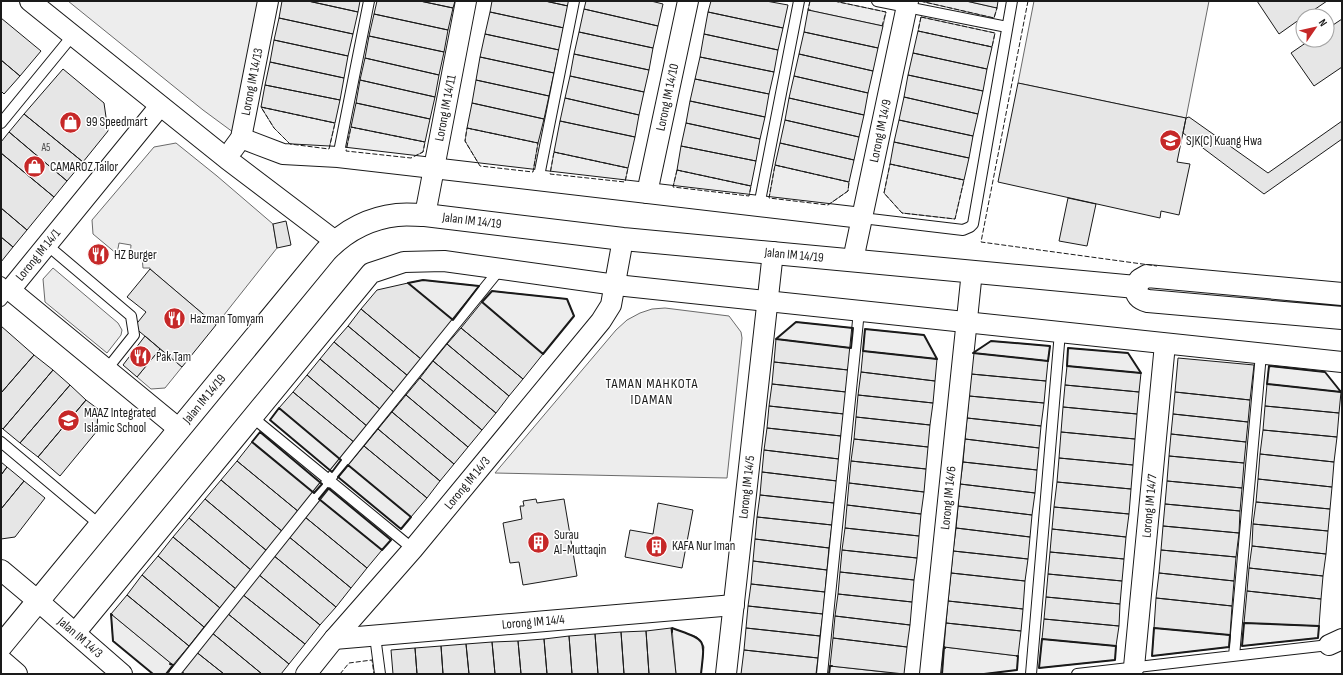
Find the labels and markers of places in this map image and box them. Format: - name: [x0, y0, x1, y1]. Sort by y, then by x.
- shop icon: 99 Speedmart: [58, 109, 84, 135]
- place label: 99 Speedmart: [86, 114, 148, 130]
- school or university icon: SJK(C) Kuang Hwa: [1158, 128, 1184, 154]
- place label: SJK(C) Kuang Hwa: [1186, 133, 1262, 149]
- shop icon: CAMAROZ Tailor: [21, 154, 47, 180]
- place label: CAMAROZ Tailor: [50, 159, 118, 175]
- restaurant icon: HZ Burger: [85, 242, 111, 268]
- place label: HZ Burger: [114, 247, 157, 263]
- restaurant icon: Hazman Tomyam: [162, 306, 188, 332]
- place label: Hazman Tomyam: [190, 311, 264, 327]
- restaurant icon: Pak Tam: [128, 344, 154, 370]
- place label: Pak Tam: [156, 349, 191, 365]
- place label: MAAZ Integrated Islamic School: [84, 405, 156, 436]
- school or university icon: MAAZ Integrated Islamic School: [56, 407, 82, 433]
- place label: Surau Al-Muttaqin: [553, 527, 606, 558]
- building icon: Surau Al-Muttaqin: [526, 529, 552, 555]
- building icon: KAFA Nur Iman: [644, 533, 670, 559]
- place label: KAFA Nur Iman: [672, 538, 735, 554]

